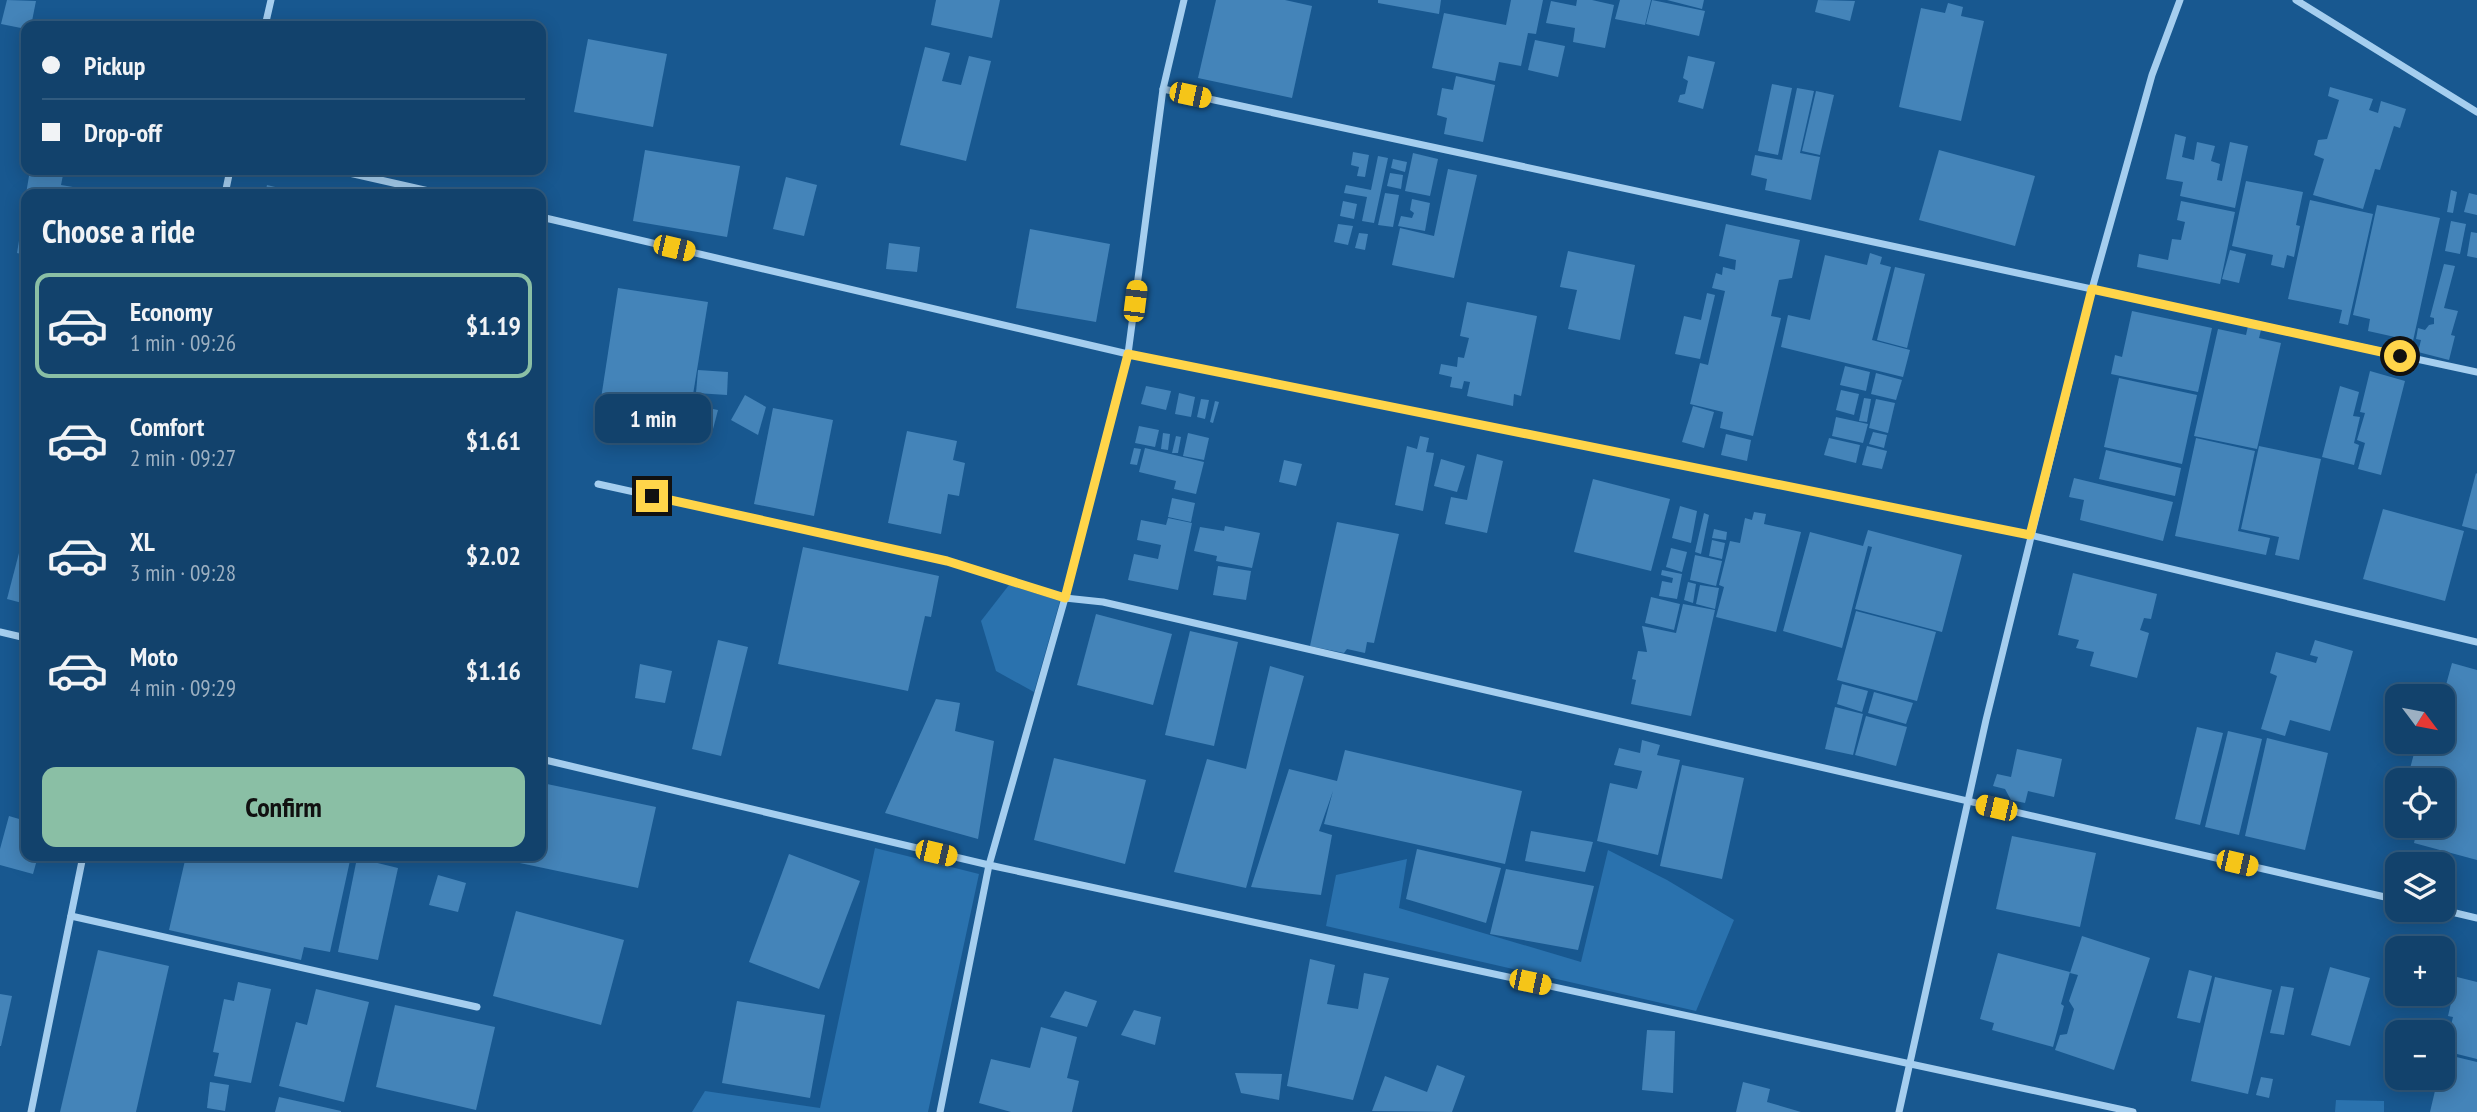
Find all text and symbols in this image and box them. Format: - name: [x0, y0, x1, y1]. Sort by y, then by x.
- text: Pickup: [84, 49, 145, 82]
- car: [1168, 80, 1213, 110]
- text: Drop-off: [84, 116, 162, 149]
- text: Choose a ride: [42, 210, 195, 252]
- car: [652, 233, 697, 263]
- car: [1123, 279, 1148, 323]
- icon: car: [46, 294, 109, 357]
- text: Economy: [130, 295, 212, 328]
- text: $1.19: [466, 309, 521, 342]
- text: 1 min · 09:26: [130, 328, 236, 357]
- route start: [2384, 340, 2416, 372]
- callout: 1 min: [594, 394, 710, 444]
- text: 1 min: [630, 404, 676, 433]
- icon: car: [46, 409, 109, 472]
- text: Comfort: [130, 410, 204, 443]
- text: $1.61: [466, 424, 521, 457]
- text: 2 min · 09:27: [130, 443, 236, 472]
- route end: [636, 480, 668, 512]
- icon: car: [46, 524, 109, 587]
- text: XL: [130, 525, 155, 558]
- text: $2.02: [466, 539, 521, 572]
- text: 3 min · 09:28: [130, 558, 236, 587]
- icon: car: [46, 639, 109, 702]
- text: Moto: [130, 640, 178, 673]
- text: $1.16: [466, 654, 521, 687]
- text: 4 min · 09:29: [130, 673, 236, 702]
- north arrow: [2385, 684, 2455, 754]
- map controls: [2385, 684, 2455, 1090]
- button: Confirm: [42, 767, 525, 847]
- button: locate: [2385, 768, 2455, 838]
- car: [1974, 793, 2019, 823]
- car: [914, 838, 959, 868]
- car: [2215, 848, 2260, 878]
- button: layers: [2385, 852, 2455, 922]
- button: +: [2385, 936, 2455, 1006]
- car: [1508, 967, 1553, 997]
- button: −: [2385, 1020, 2455, 1090]

